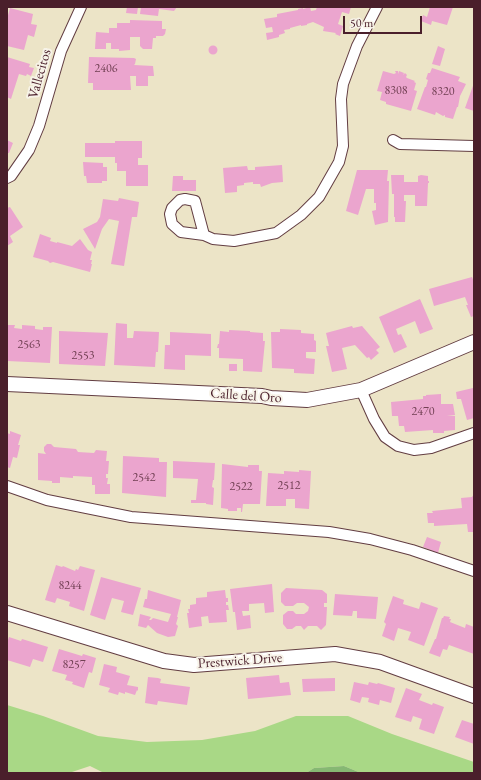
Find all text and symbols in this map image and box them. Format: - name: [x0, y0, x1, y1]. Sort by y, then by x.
- scale bar: [345, 8, 424, 34]
- text: 50 m: [350, 15, 373, 31]
- street label: Vallecitos: [25, 47, 55, 101]
- house number: 2406: [94, 62, 118, 76]
- house number: 8308: [384, 84, 408, 98]
- house number: 8320: [431, 85, 455, 99]
- house number: 2563: [17, 338, 41, 352]
- house number: 2553: [71, 349, 95, 363]
- street label: Calle del Oro: [210, 385, 282, 407]
- house number: 2470: [411, 405, 435, 419]
- house number: 2542: [132, 471, 156, 485]
- house number: 2512: [277, 479, 301, 493]
- house number: 2522: [229, 480, 253, 494]
- house number: 8244: [58, 579, 82, 593]
- street label: Prestwick Drive: [197, 650, 283, 672]
- house number: 8257: [62, 658, 86, 672]

